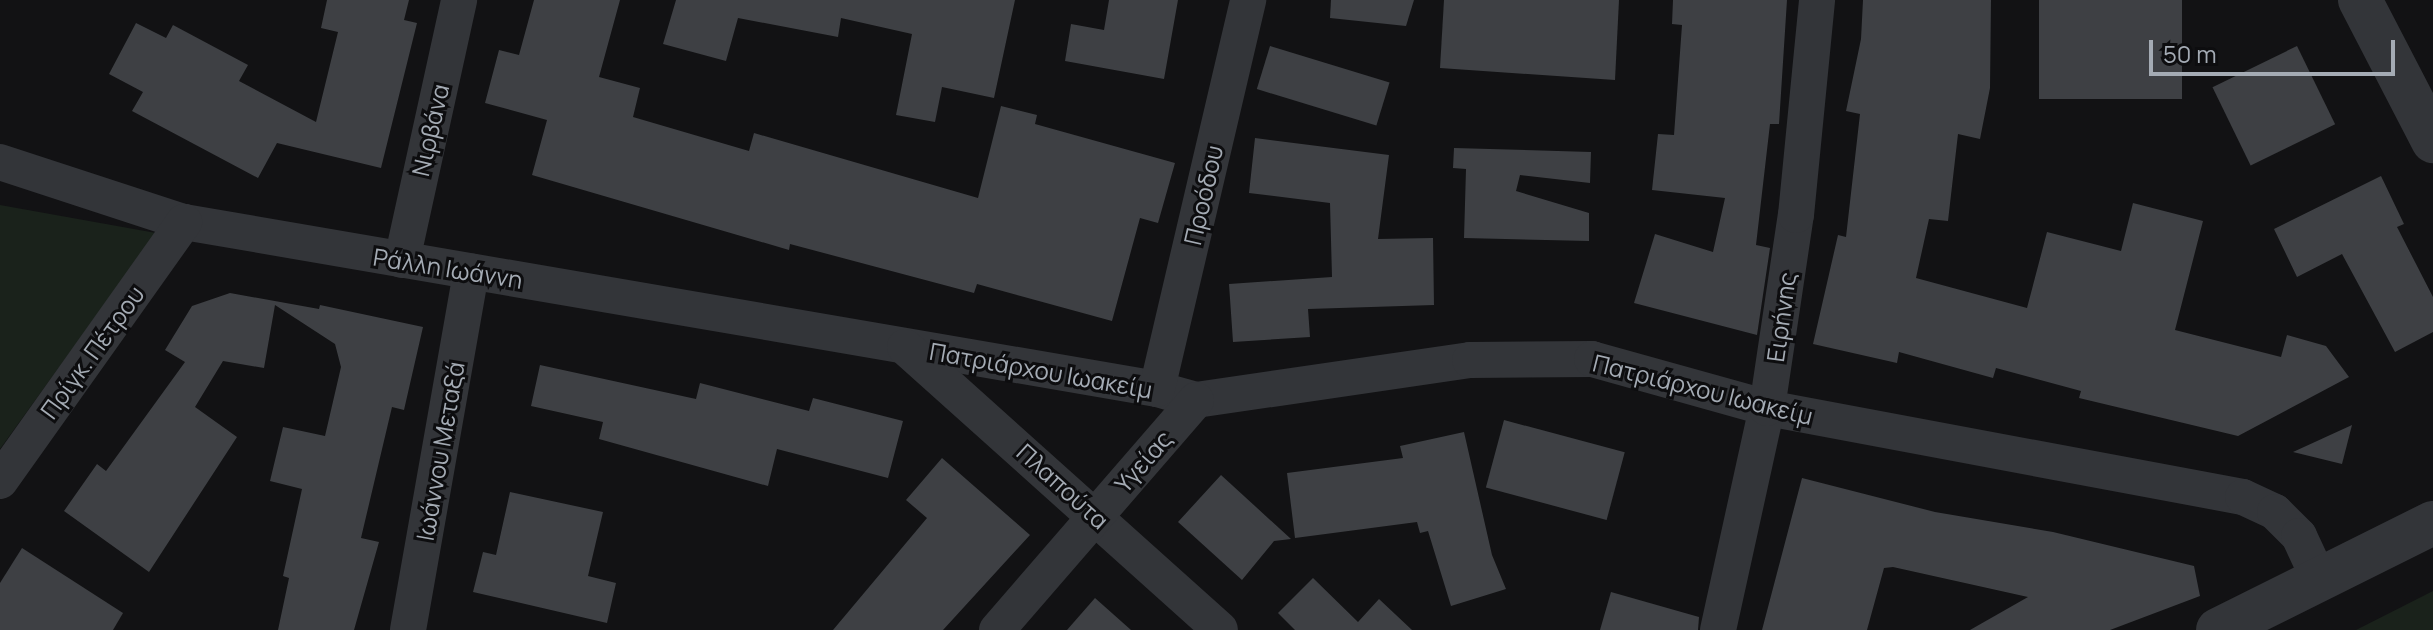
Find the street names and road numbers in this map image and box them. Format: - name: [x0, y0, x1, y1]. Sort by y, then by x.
- street label: Νιρβάνα: [405, 81, 455, 179]
- street label: Προόδου: [1178, 142, 1228, 248]
- street label: Ράλλη Ιωάννη: [371, 242, 525, 294]
- street label: Ειρήνης: [1760, 270, 1802, 364]
- street label: Πρίγκ. Πέτρου: [34, 280, 150, 424]
- street label: Πατριάρχου Ιωακείμ: [927, 336, 1155, 404]
- street label: Πατριάρχου Ιωακείμ: [1590, 348, 1816, 430]
- street label: Ιωάννου Μεταξά: [410, 359, 470, 543]
- street label: Υγείας: [1108, 424, 1178, 498]
- street label: Πλαπούτα: [1011, 437, 1115, 535]

